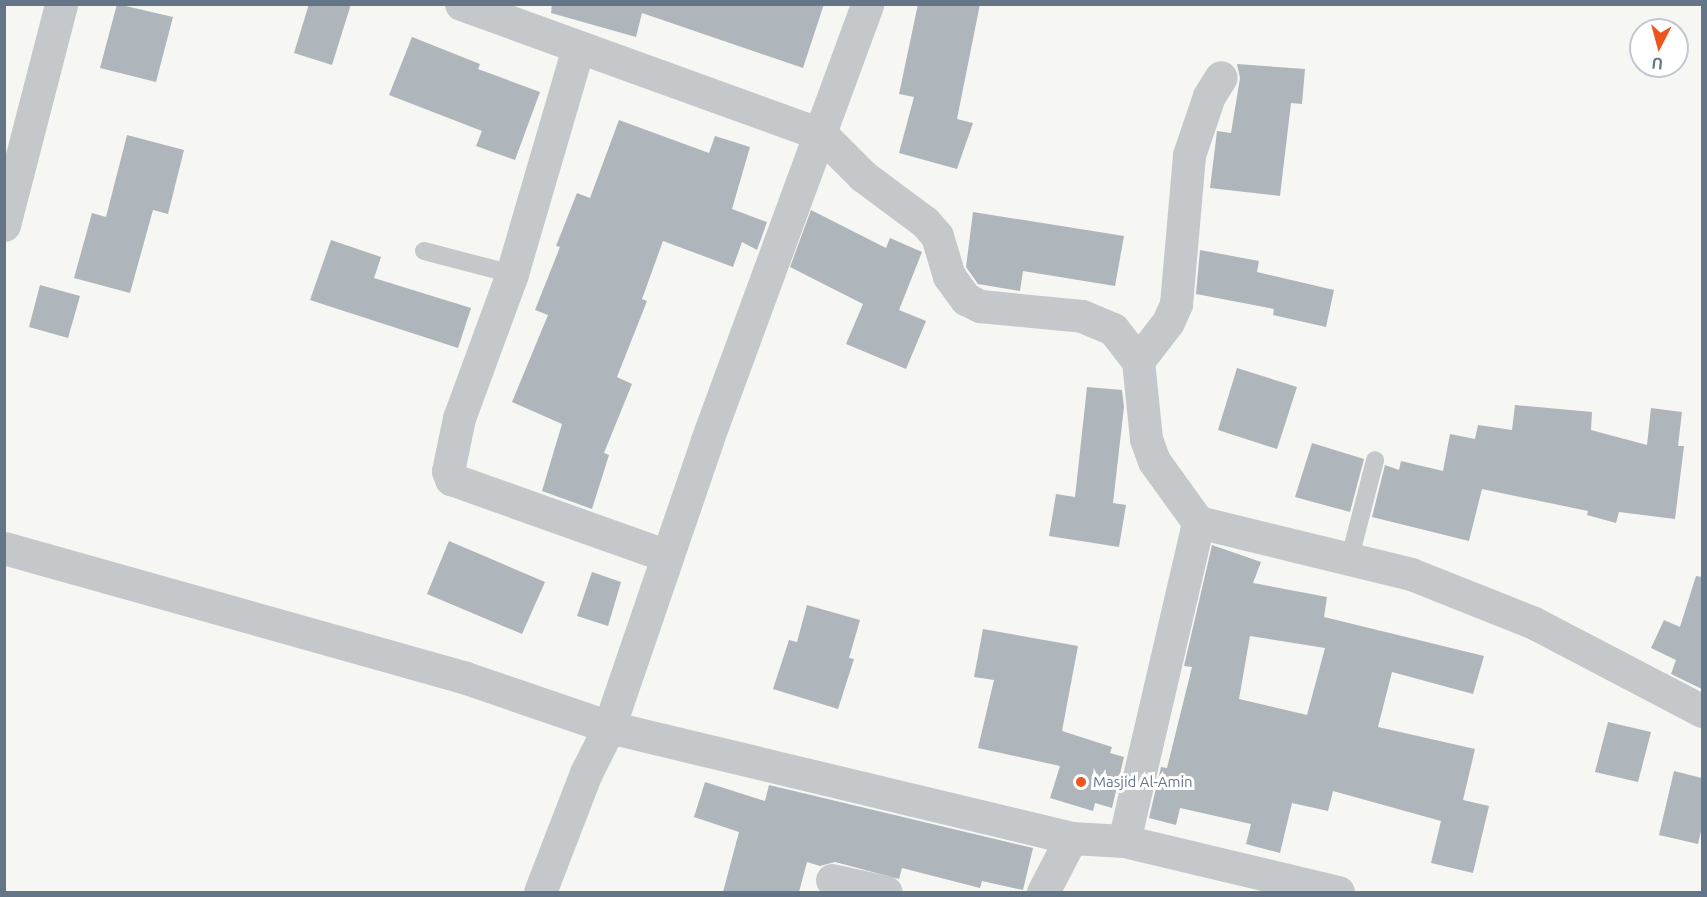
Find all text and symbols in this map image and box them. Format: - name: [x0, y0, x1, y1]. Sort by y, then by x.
- north arrow: [1629, 18, 1689, 78]
- text: U: [1651, 54, 1664, 73]
- place label: Masjid Al-Amin: [1093, 773, 1193, 791]
- marker: Masjid Al-Amin: [1074, 775, 1088, 789]

